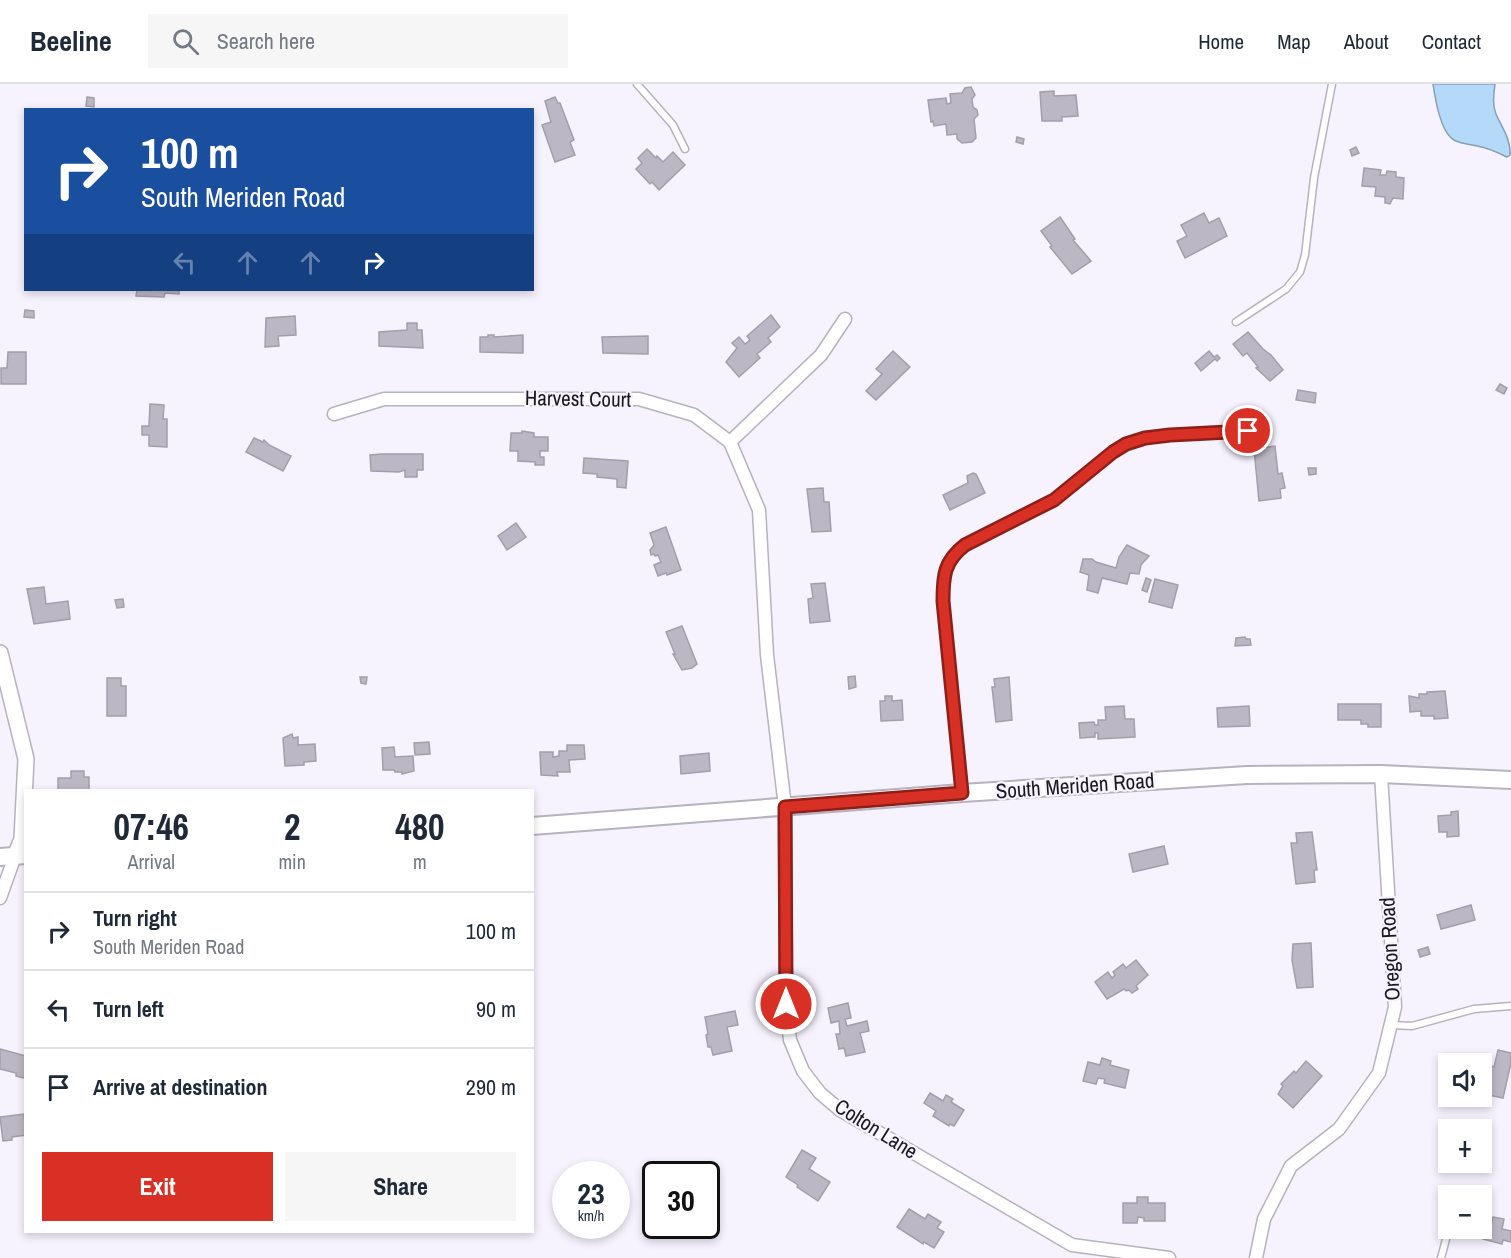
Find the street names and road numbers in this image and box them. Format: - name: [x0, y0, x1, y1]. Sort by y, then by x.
- street label: Harvest Court: [525, 383, 632, 414]
- street label: South Meriden Road: [995, 765, 1155, 806]
- street label: Oregon Road: [1372, 897, 1407, 1001]
- street label: Colton Lane: [829, 1092, 923, 1165]

